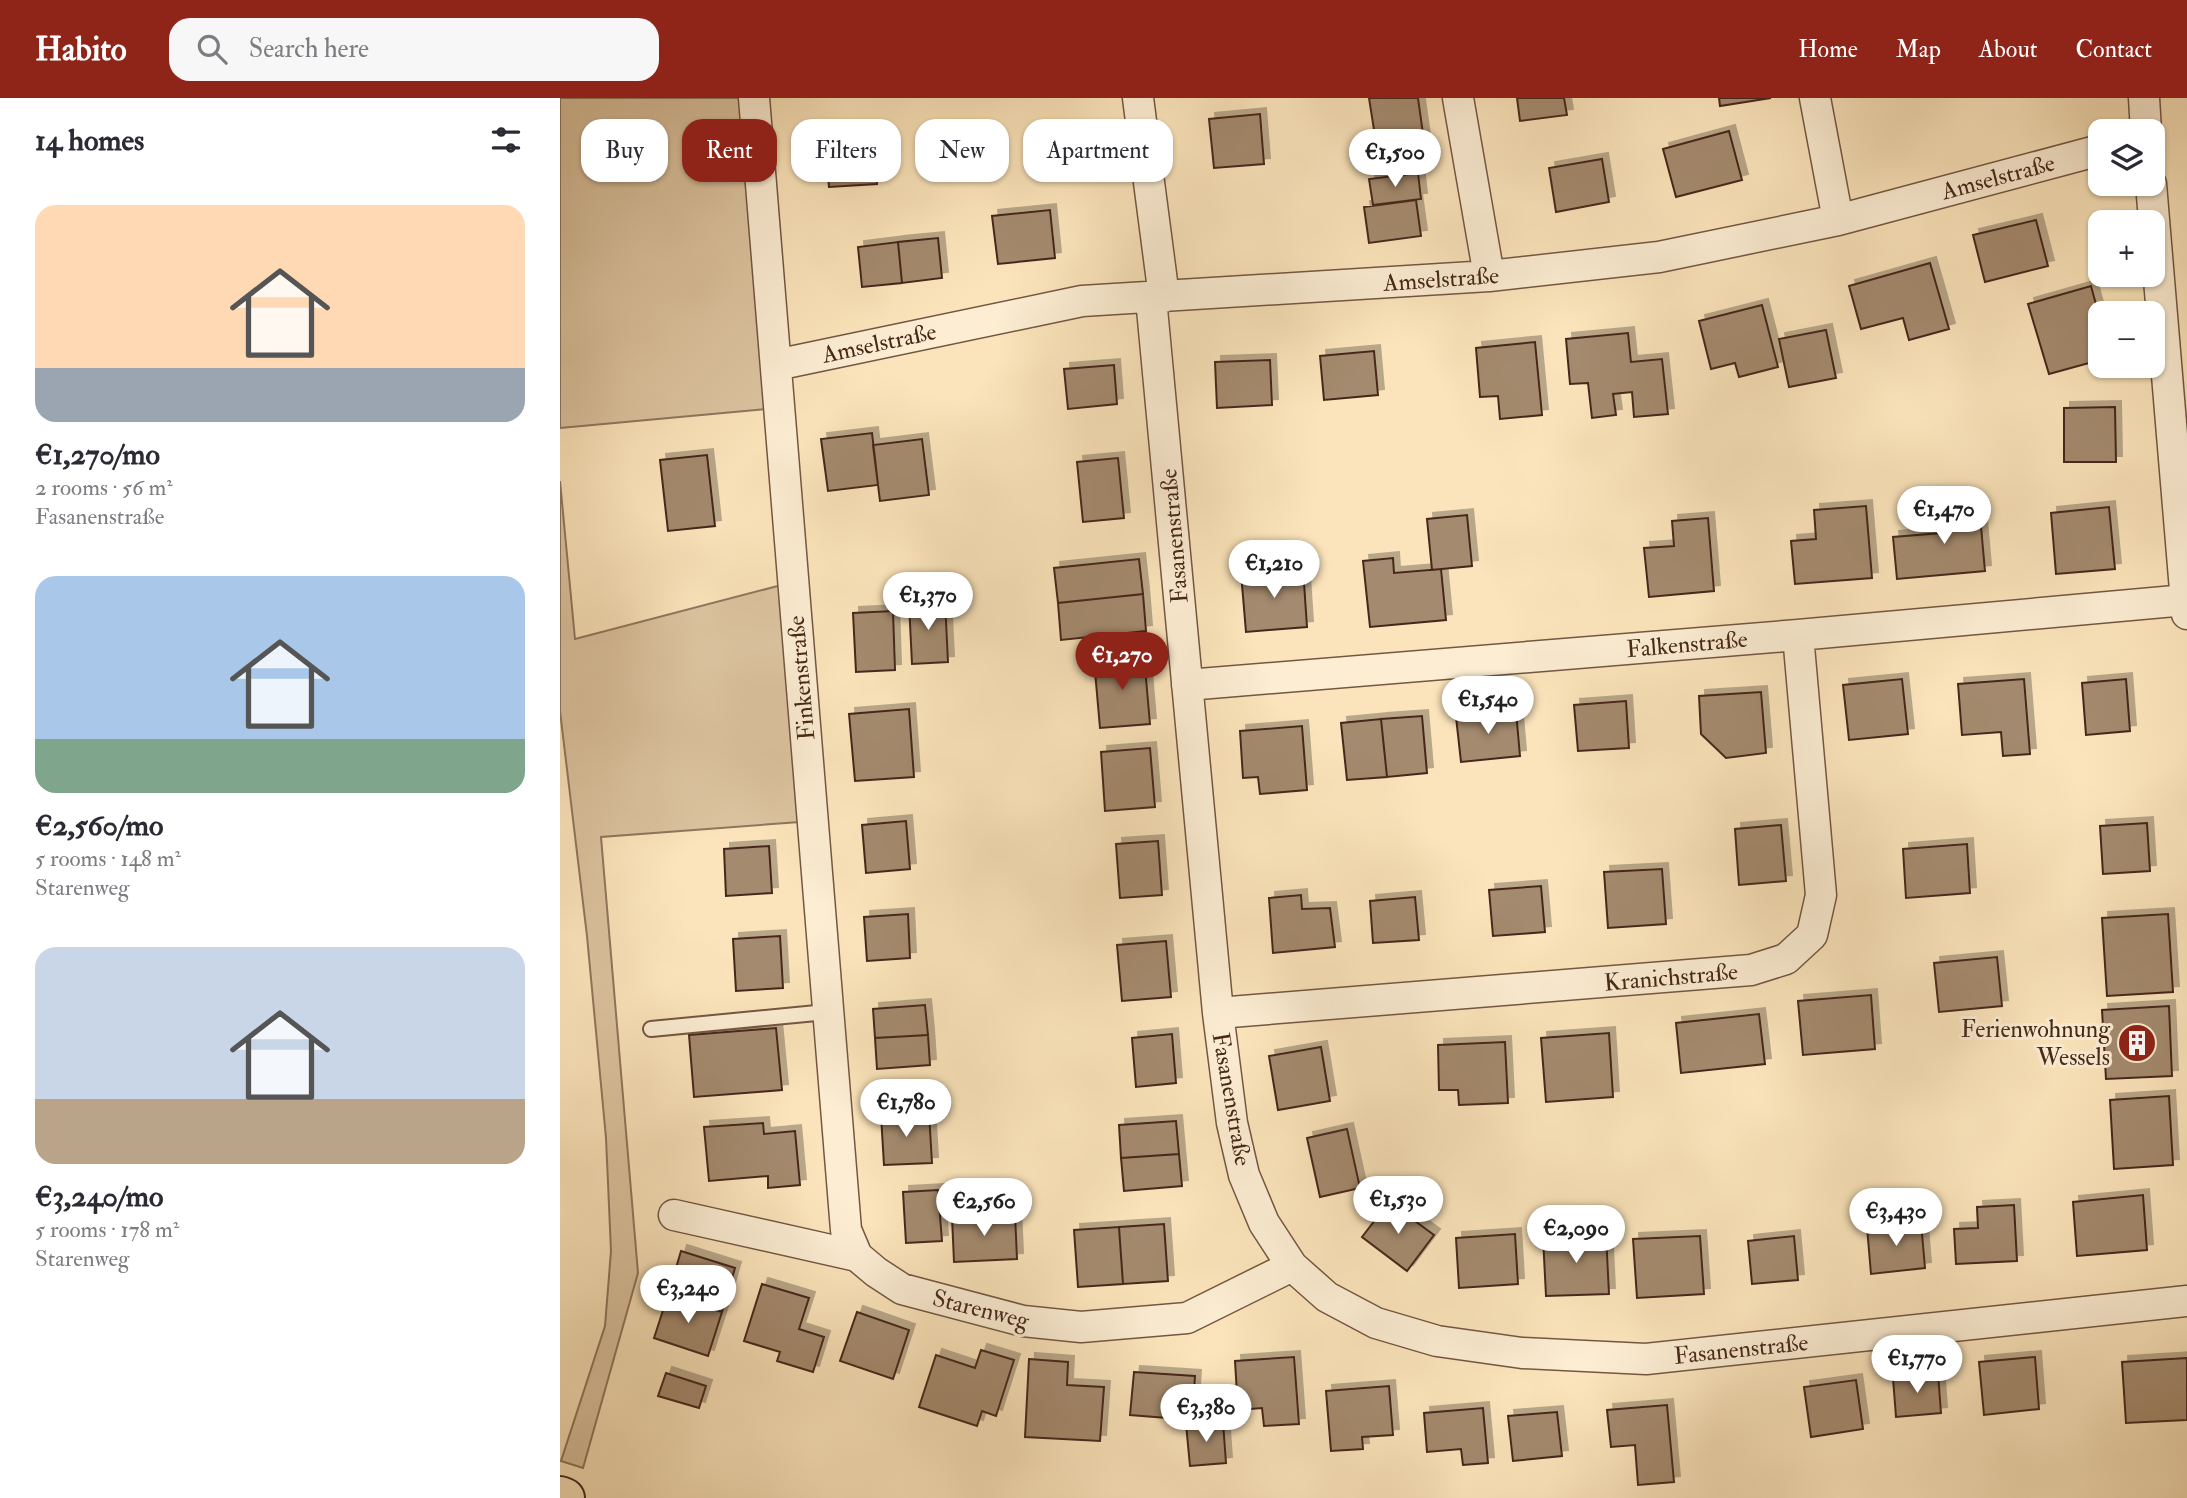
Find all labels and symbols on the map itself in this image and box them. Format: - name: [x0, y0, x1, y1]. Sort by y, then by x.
- pin: €1,500: [1338, 130, 1452, 189]
- street label: Amselstraße: [1937, 147, 2058, 208]
- street label: Amselstraße: [1381, 260, 1500, 299]
- street label: Amselstraße: [818, 316, 939, 371]
- street label: Fasanenstraße: [1153, 467, 1196, 605]
- pin: €1,470: [1887, 486, 2001, 546]
- pin: €1,210: [1217, 540, 1331, 600]
- pin: €1,370: [871, 573, 985, 632]
- street label: Finkenstraße: [781, 614, 822, 742]
- street label: Falkenstraße: [1625, 624, 1749, 665]
- pin: €1,270: [1065, 632, 1179, 692]
- pin: €1,540: [1431, 676, 1545, 736]
- street label: Kranichstraße: [1603, 956, 1739, 999]
- place label: Ferienwohnung Wessels: [1961, 1014, 2111, 1073]
- building icon: Ferienwohnung Wessels: [2116, 1022, 2158, 1064]
- street label: Fasanenstraße: [1205, 1030, 1258, 1168]
- pin: €1,780: [849, 1080, 963, 1139]
- pin: €1,530: [1341, 1176, 1455, 1236]
- pin: €2,560: [927, 1178, 1041, 1238]
- pin: €3,430: [1839, 1188, 1953, 1248]
- pin: €2,090: [1519, 1206, 1633, 1265]
- pin: €3,240: [631, 1266, 745, 1325]
- street label: Starenweg: [929, 1283, 1034, 1337]
- street label: Fasanenstraße: [1672, 1327, 1810, 1372]
- pin: €1,770: [1860, 1336, 1974, 1395]
- pin: €3,380: [1149, 1384, 1263, 1444]

